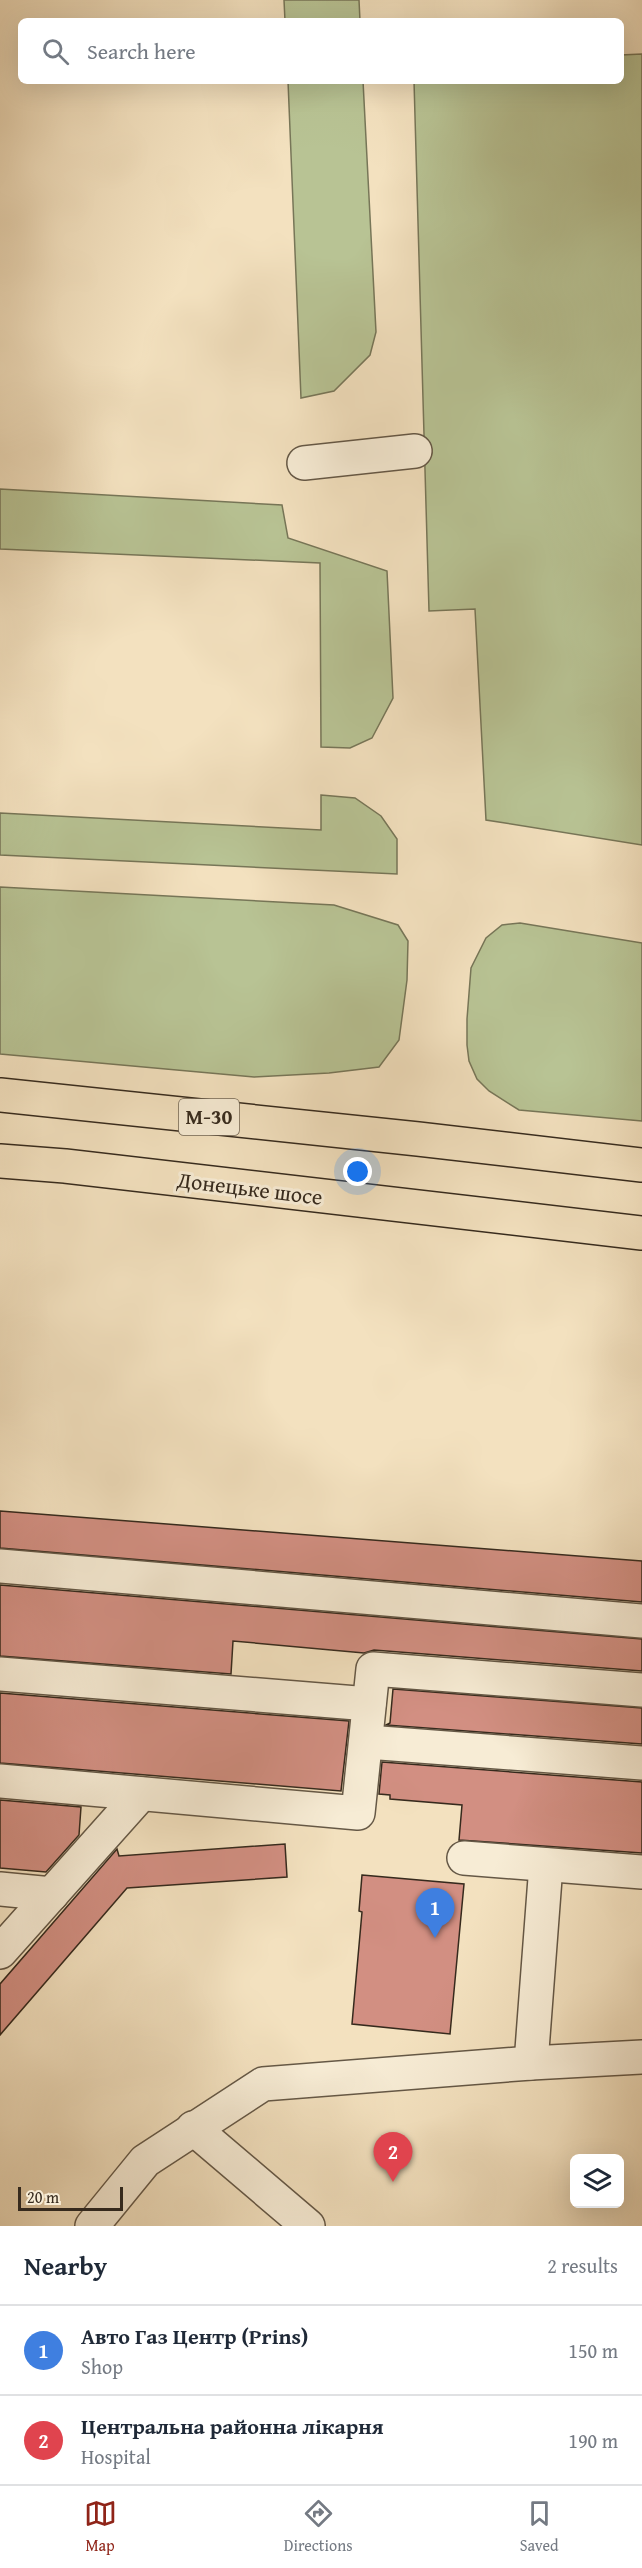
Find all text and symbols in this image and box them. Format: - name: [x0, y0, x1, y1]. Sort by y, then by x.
- search box: [18, 18, 624, 84]
- icon: search: [39, 35, 72, 68]
- text: Search here: [87, 35, 196, 67]
- road number: М-30: [179, 1099, 239, 1135]
- your location: [343, 1157, 372, 1186]
- street label: Донецьке шосе: [175, 1163, 324, 1213]
- pin: 1: [416, 1888, 454, 1938]
- pin: 2: [374, 2132, 412, 2182]
- map controls: [570, 2154, 624, 2208]
- button: layers: [570, 2154, 624, 2208]
- scale bar: [18, 2184, 123, 2212]
- text: 20 m: [27, 2185, 59, 2209]
- text: Nearby: [24, 2246, 107, 2285]
- text: 2 results: [547, 2251, 618, 2280]
- text: Авто Газ Центр (Prins): [81, 2320, 308, 2352]
- text: 1: [38, 2336, 49, 2365]
- text: 150 m: [568, 2336, 618, 2365]
- text: Shop: [81, 2352, 123, 2381]
- text: Центральна районна лікарня: [81, 2410, 384, 2442]
- text: 2: [38, 2426, 49, 2455]
- text: 190 m: [568, 2426, 618, 2455]
- text: Hospital: [81, 2442, 151, 2471]
- tab: Map: [84, 2497, 117, 2557]
- tab: Directions: [284, 2497, 353, 2557]
- tab: Saved: [520, 2497, 558, 2557]

